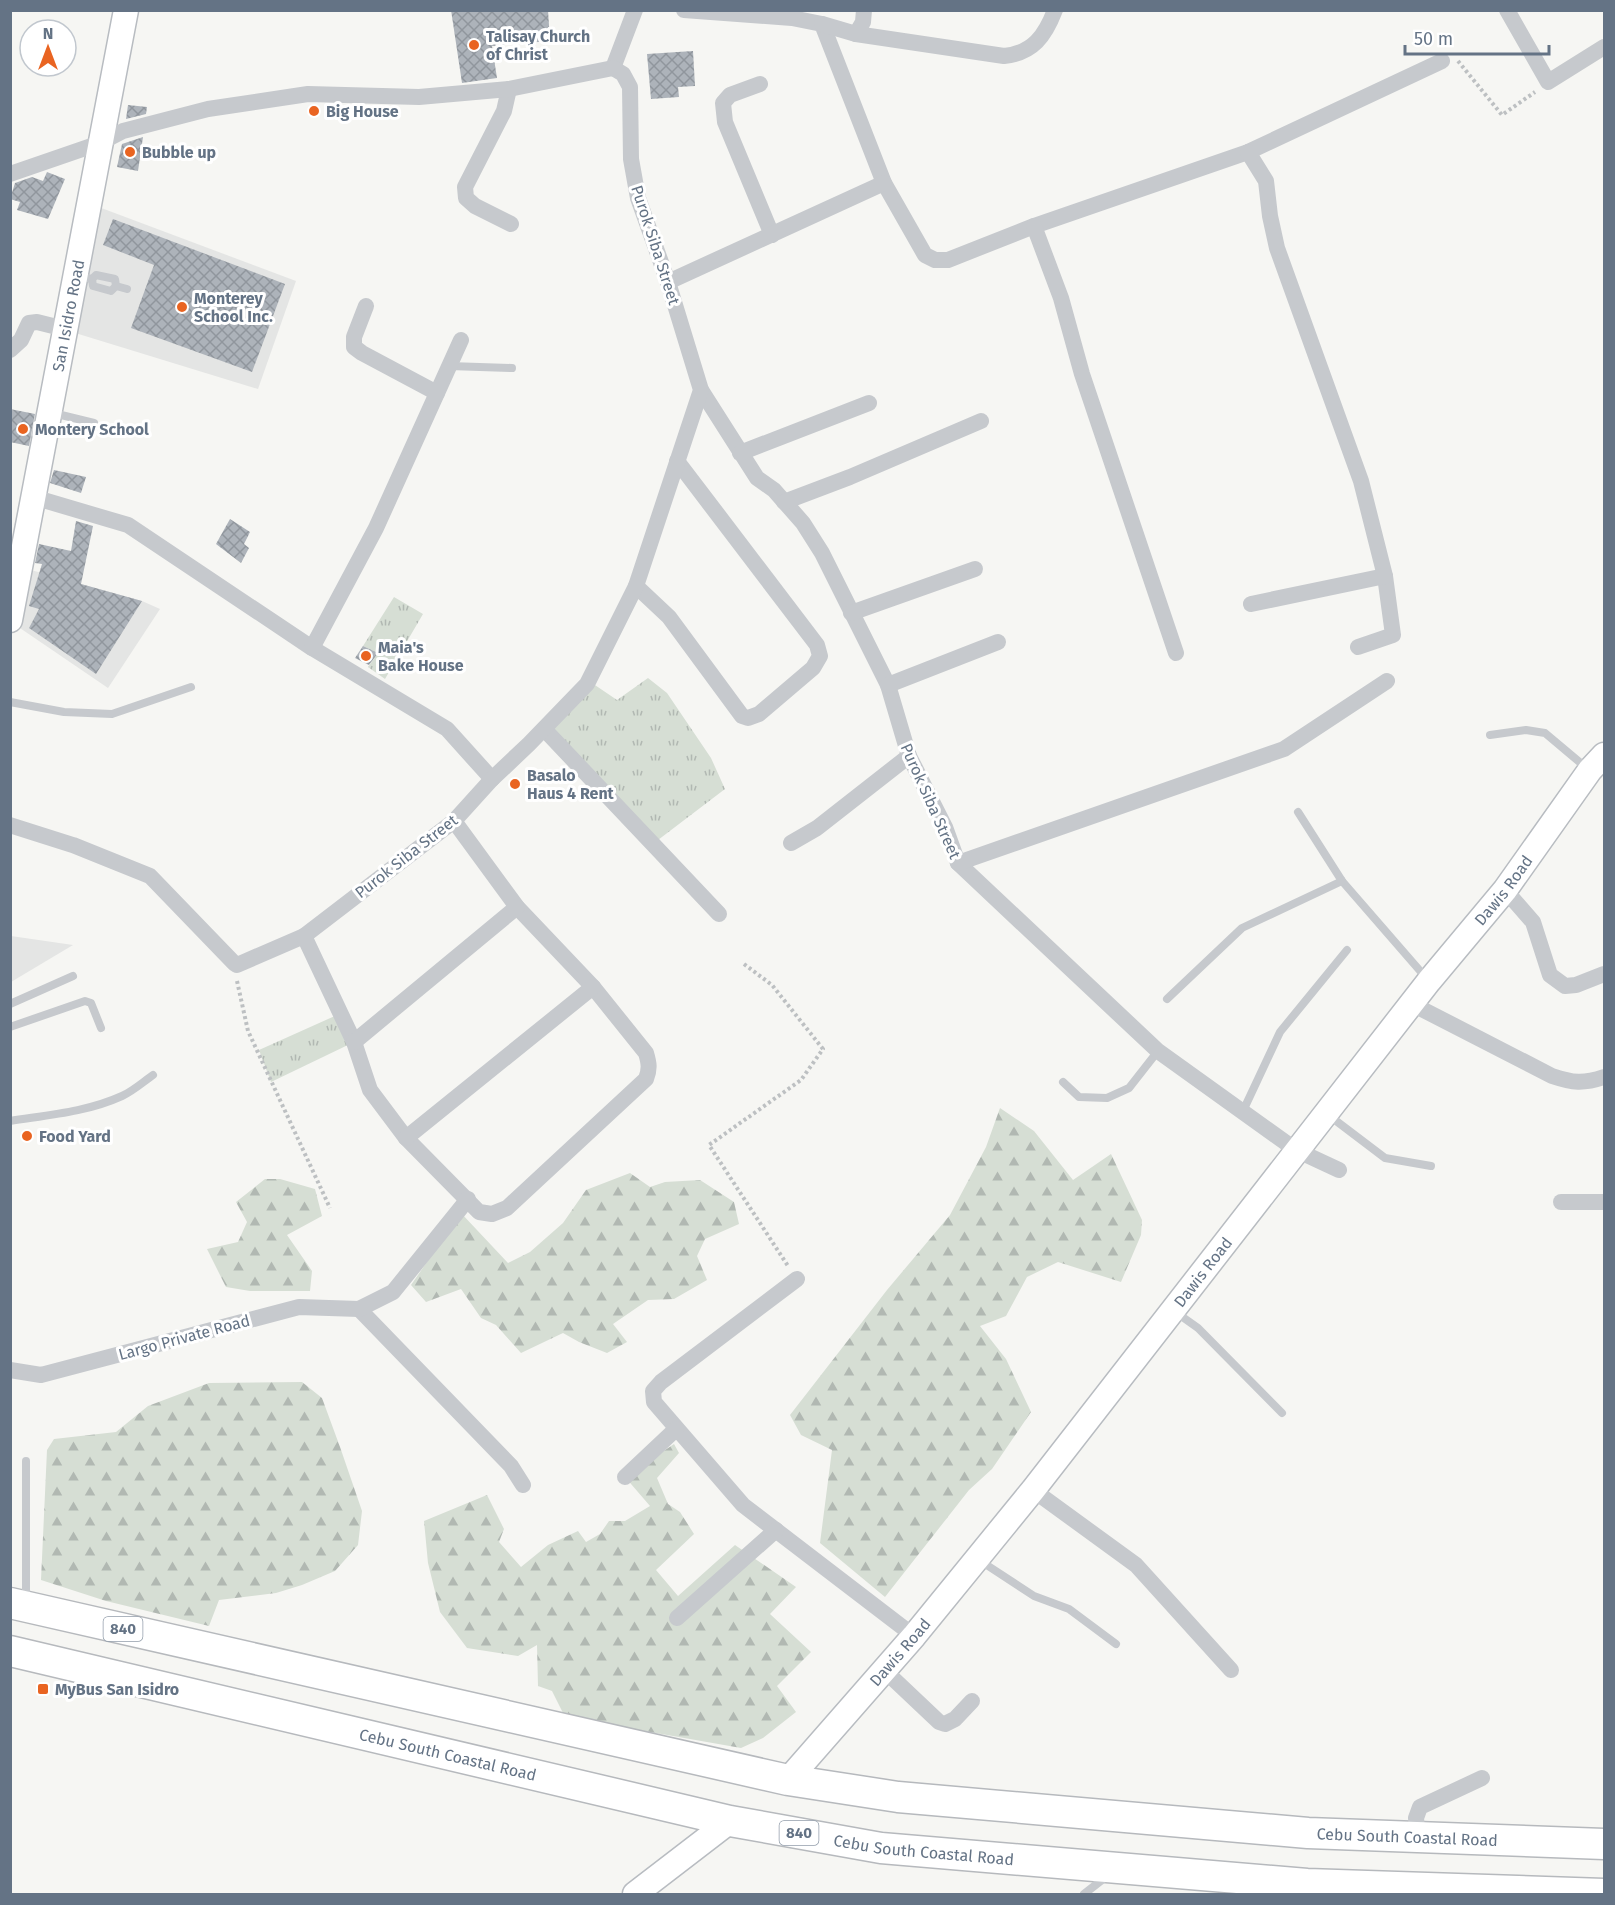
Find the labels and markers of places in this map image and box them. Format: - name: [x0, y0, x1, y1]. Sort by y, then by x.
- place label: Talisay Church of Christ: [486, 27, 590, 64]
- marker: Talisay Church of Christ: [467, 38, 481, 52]
- place label: Big House: [326, 102, 399, 121]
- marker: Big House: [307, 104, 321, 118]
- place label: Bubble up: [142, 143, 216, 162]
- marker: Bubble up: [123, 145, 137, 159]
- place label: Monterey School Inc.: [194, 289, 273, 326]
- marker: Monterey School Inc.: [175, 300, 189, 314]
- place label: Montery School: [35, 420, 149, 439]
- marker: Montery School: [16, 422, 30, 436]
- place label: Maia's Bake House: [378, 638, 464, 675]
- marker: Maia's Bake House: [359, 649, 373, 663]
- place label: Basalo Haus 4 Rent: [527, 766, 615, 803]
- marker: Basalo Haus 4 Rent: [508, 777, 522, 791]
- place label: Food Yard: [39, 1127, 111, 1146]
- marker: Food Yard: [20, 1129, 34, 1143]
- place label: MyBus San Isidro: [55, 1680, 179, 1699]
- marker: MyBus San Isidro: [36, 1682, 50, 1696]

